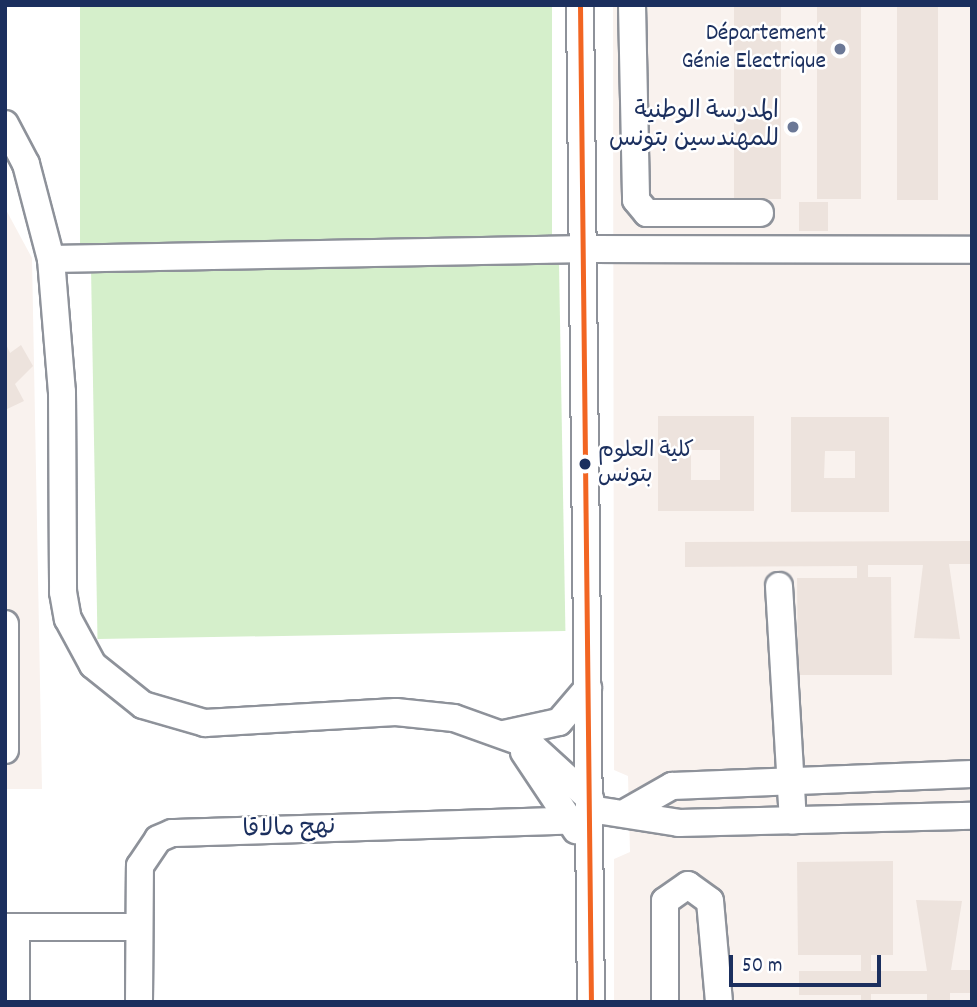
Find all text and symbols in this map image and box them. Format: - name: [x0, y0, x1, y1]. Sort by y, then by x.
- place label: Département Génie Electrique: [681, 21, 826, 77]
- marker: Département Génie Electrique: [832, 41, 848, 57]
- place label: المدرسة الوطنية للمهندسين بتونس: [609, 99, 779, 155]
- marker: المدرسة الوطنية للمهندسين بتونس: [785, 119, 801, 135]
- place label: كلية العلوم بتونس: [598, 438, 694, 490]
- marker: كلية العلوم بتونس: [578, 457, 592, 471]
- street label: نهج مالاقا: [242, 814, 336, 846]
- scale bar: [732, 940, 884, 984]
- text: 50 m: [742, 952, 782, 982]

